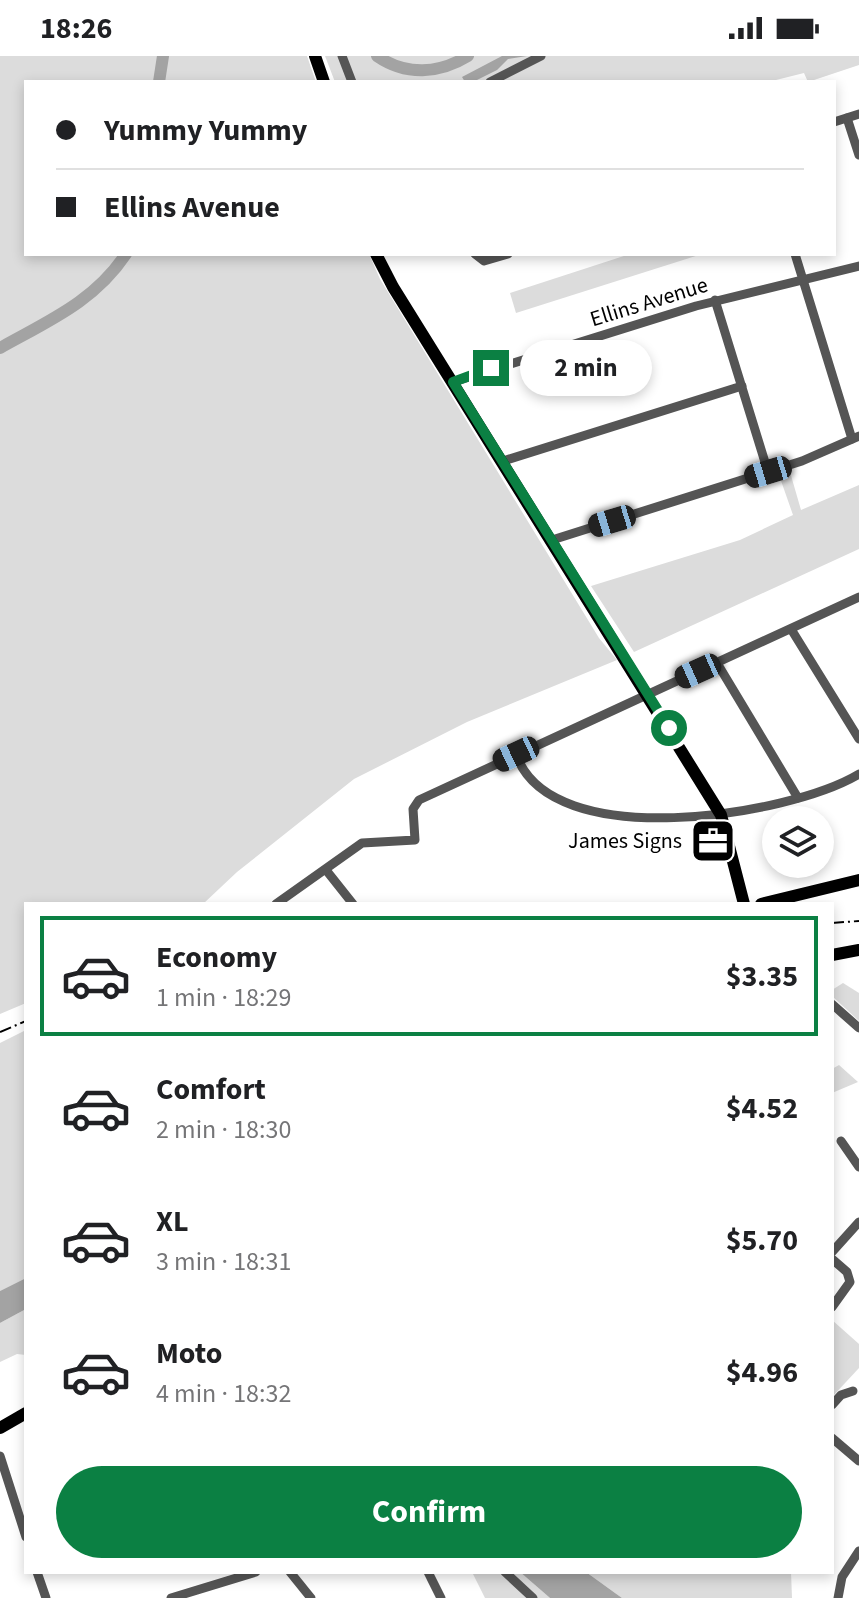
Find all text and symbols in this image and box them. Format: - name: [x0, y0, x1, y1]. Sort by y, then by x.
- text: 18:26: [40, 7, 112, 50]
- text: Yummy Yummy: [104, 109, 307, 152]
- text: Ellins Avenue: [104, 186, 280, 229]
- street label: Ellins Avenue: [586, 269, 712, 335]
- callout: 2 min: [519, 340, 651, 396]
- text: 2 min: [554, 349, 618, 386]
- route end: [473, 350, 509, 386]
- car: [742, 454, 794, 490]
- car: [586, 503, 638, 539]
- car: [671, 650, 725, 692]
- route start: [651, 710, 687, 746]
- car: [489, 733, 543, 775]
- map controls: [762, 806, 834, 878]
- button: layers: [762, 806, 834, 878]
- office icon: James Signs: [689, 817, 737, 865]
- place label: James Signs: [568, 825, 682, 857]
- text: Economy: [156, 936, 277, 979]
- icon: car: [60, 940, 132, 1012]
- text: $3.35: [726, 955, 798, 998]
- text: 1 min · 18:29: [156, 979, 291, 1016]
- text: Comfort: [156, 1068, 266, 1111]
- icon: car: [60, 1072, 132, 1144]
- text: $4.52: [726, 1087, 798, 1130]
- text: 2 min · 18:30: [156, 1111, 291, 1148]
- text: XL: [156, 1200, 189, 1243]
- icon: car: [60, 1204, 132, 1276]
- text: $5.70: [726, 1219, 798, 1262]
- text: 3 min · 18:31: [156, 1243, 291, 1280]
- text: Moto: [156, 1332, 222, 1375]
- icon: car: [60, 1336, 132, 1408]
- text: $4.96: [726, 1351, 798, 1394]
- text: 4 min · 18:32: [156, 1375, 291, 1412]
- button: Confirm: [56, 1466, 802, 1558]

